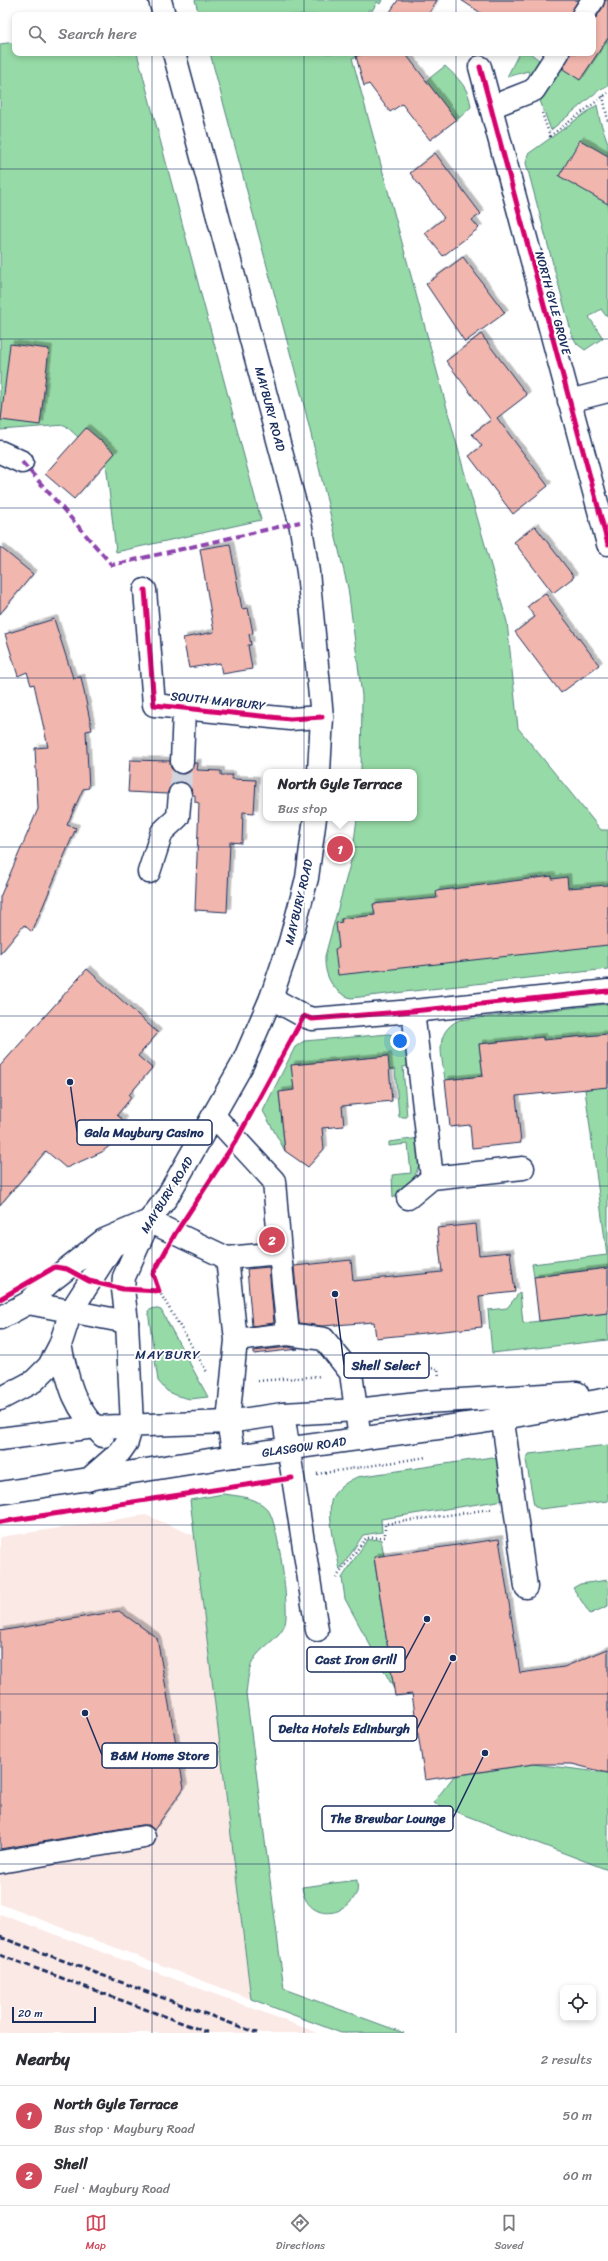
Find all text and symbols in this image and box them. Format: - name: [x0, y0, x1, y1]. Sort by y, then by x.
- search box: [12, 12, 596, 56]
- text: Search here: [58, 21, 137, 47]
- icon: search: [26, 23, 48, 45]
- street label: NORTH GYLE GROVE: [529, 249, 578, 359]
- street label: MAYBURY ROAD: [248, 364, 292, 455]
- street label: SOUTH MAYBURY: [170, 685, 267, 717]
- popup: [263, 769, 417, 821]
- text: North Gyle Terrace: [278, 771, 402, 797]
- text: Bus stop: [278, 797, 327, 820]
- pin: 1: [327, 834, 353, 864]
- street label: MAYBURY ROAD: [279, 856, 320, 947]
- your location: [390, 1031, 410, 1051]
- callout: Gala Maybury Casino: [77, 1120, 212, 1145]
- text: Gala Maybury Casino: [83, 1121, 204, 1144]
- street label: MAYBURY ROAD: [135, 1152, 200, 1238]
- pin: 2: [259, 1225, 285, 1255]
- district label: MAYBURY: [135, 1343, 201, 1366]
- callout: Shell Select: [344, 1353, 429, 1378]
- text: Shell Select: [351, 1354, 421, 1377]
- street label: GLASGOW ROAD: [260, 1430, 348, 1464]
- callout: Cast Iron Grill: [307, 1647, 405, 1672]
- text: Cast Iron Grill: [314, 1648, 398, 1671]
- callout: Delta Hotels Edinburgh: [270, 1716, 417, 1741]
- text: Delta Hotels Edinburgh: [278, 1717, 410, 1740]
- callout: B&M Home Store: [102, 1743, 217, 1768]
- text: B&M Home Store: [110, 1744, 210, 1767]
- callout: The Brewbar Lounge: [322, 1806, 453, 1831]
- text: The Brewbar Lounge: [330, 1807, 446, 1830]
- map controls: [560, 1985, 596, 2021]
- button: locate: [560, 1985, 596, 2021]
- text: 20 m: [18, 2004, 43, 2023]
- scale bar: [12, 2005, 96, 2024]
- text: Nearby: [16, 2044, 70, 2074]
- text: 2 results: [541, 2048, 592, 2071]
- text: North Gyle Terrace: [54, 2091, 178, 2117]
- text: 1: [26, 2104, 32, 2127]
- text: 50 m: [562, 2104, 592, 2127]
- text: Bus stop · Maybury Road: [54, 2117, 194, 2140]
- text: Shell: [54, 2151, 88, 2177]
- text: 2: [25, 2164, 33, 2187]
- text: 60 m: [563, 2164, 592, 2187]
- text: Fuel · Maybury Road: [54, 2177, 170, 2200]
- tab: Map: [85, 2212, 107, 2255]
- tab: Directions: [276, 2212, 325, 2255]
- tab: Saved: [494, 2212, 523, 2255]

